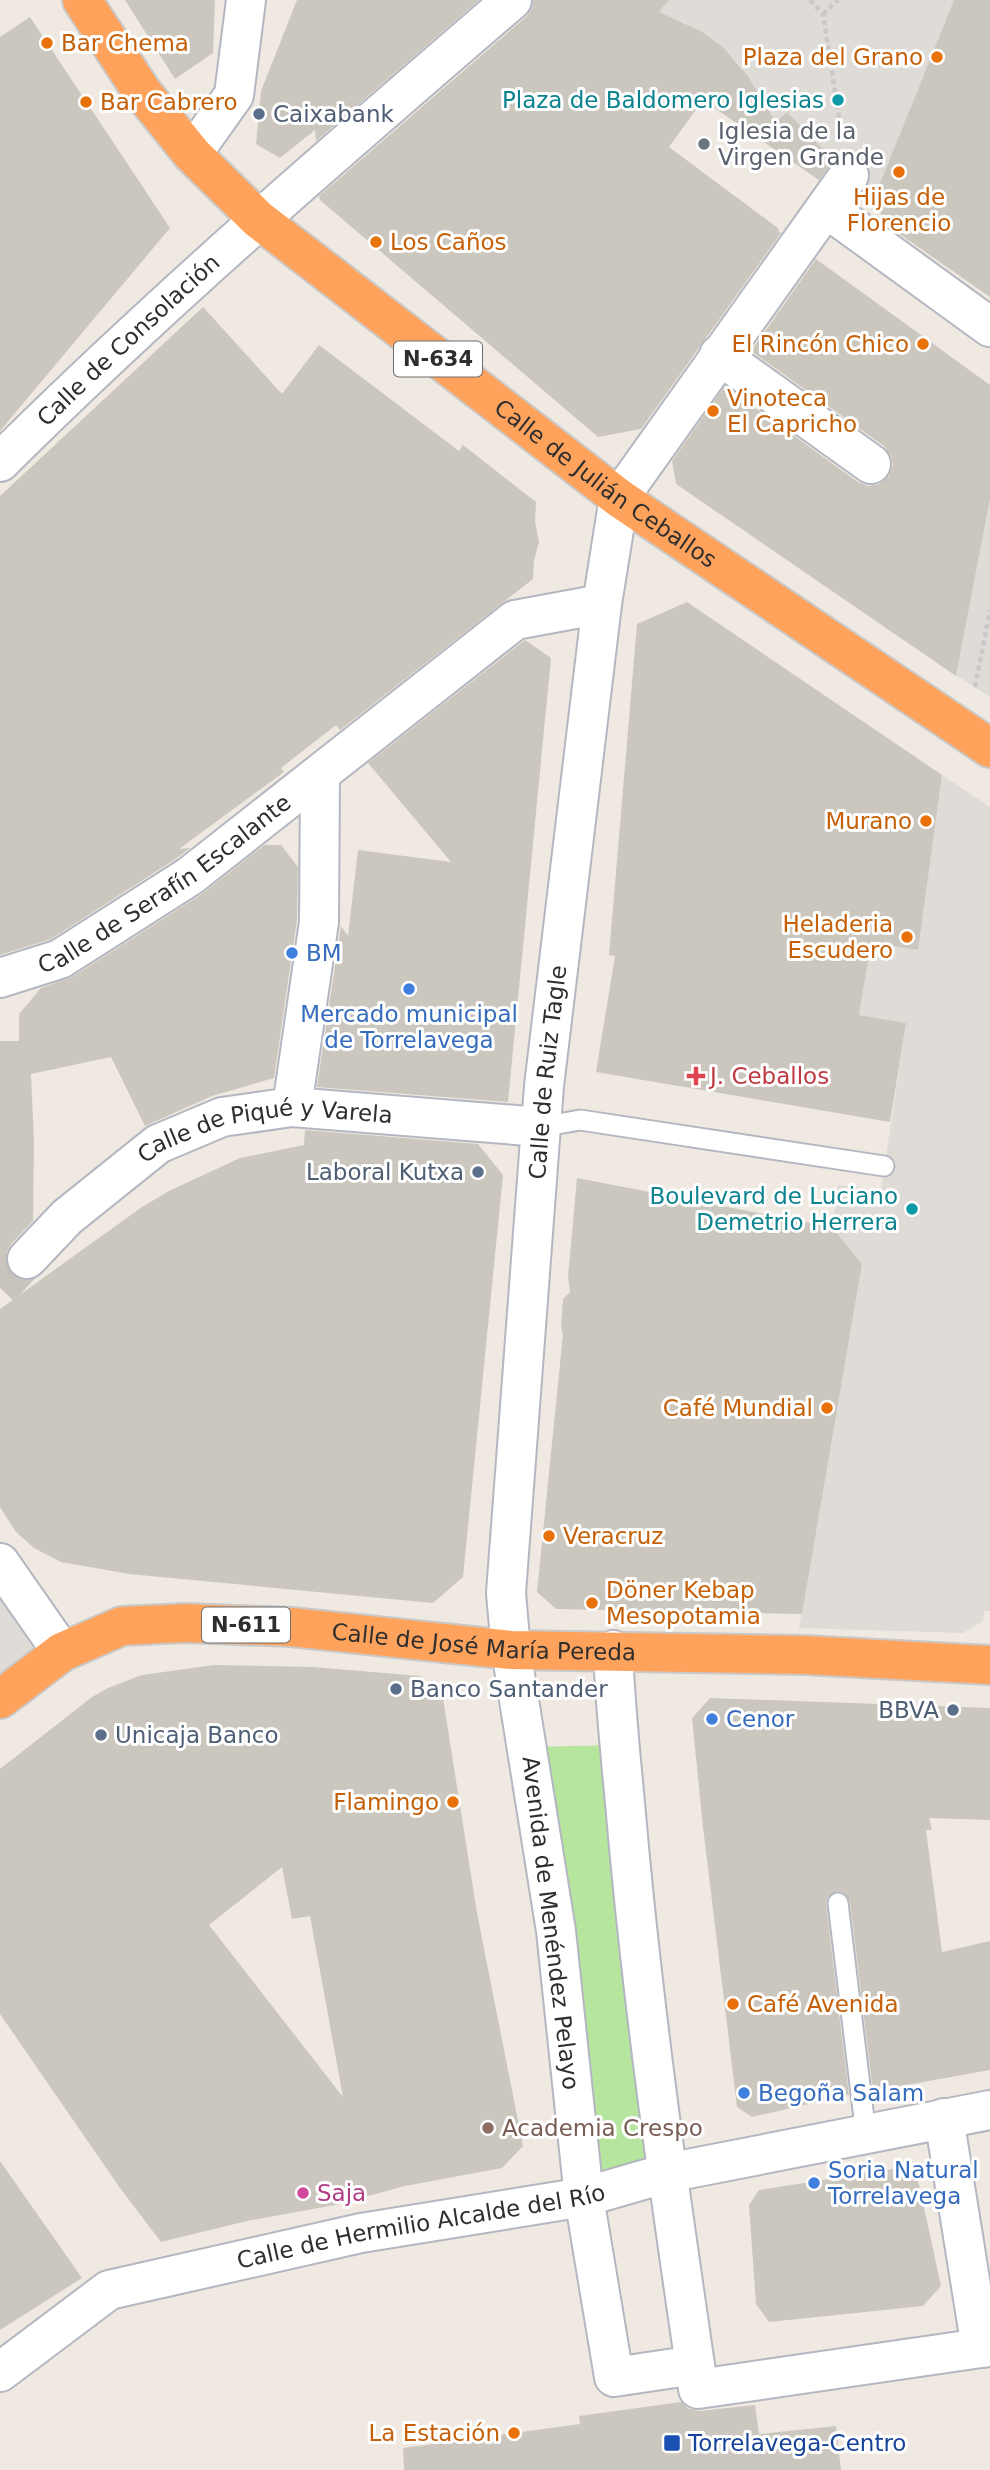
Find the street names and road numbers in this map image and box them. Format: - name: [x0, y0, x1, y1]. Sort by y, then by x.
- street label: Calle de Consolación: [32, 249, 225, 431]
- road number: N-634: [394, 342, 482, 376]
- street label: Calle de Julián Ceballos: [490, 394, 722, 573]
- street label: Calle de Serafín Escalante: [35, 789, 296, 978]
- street label: Calle de Ruiz Tagle: [524, 964, 571, 1180]
- street label: Calle de Piqué y Varela: [132, 1094, 394, 1168]
- road number: N-611: [202, 1608, 290, 1642]
- street label: Calle de José María Pereda: [331, 1618, 636, 1665]
- street label: Avenida de Menéndez Pelayo: [518, 1755, 584, 2091]
- street label: Calle de Hermilio Alcalde del Río: [234, 2179, 608, 2274]

